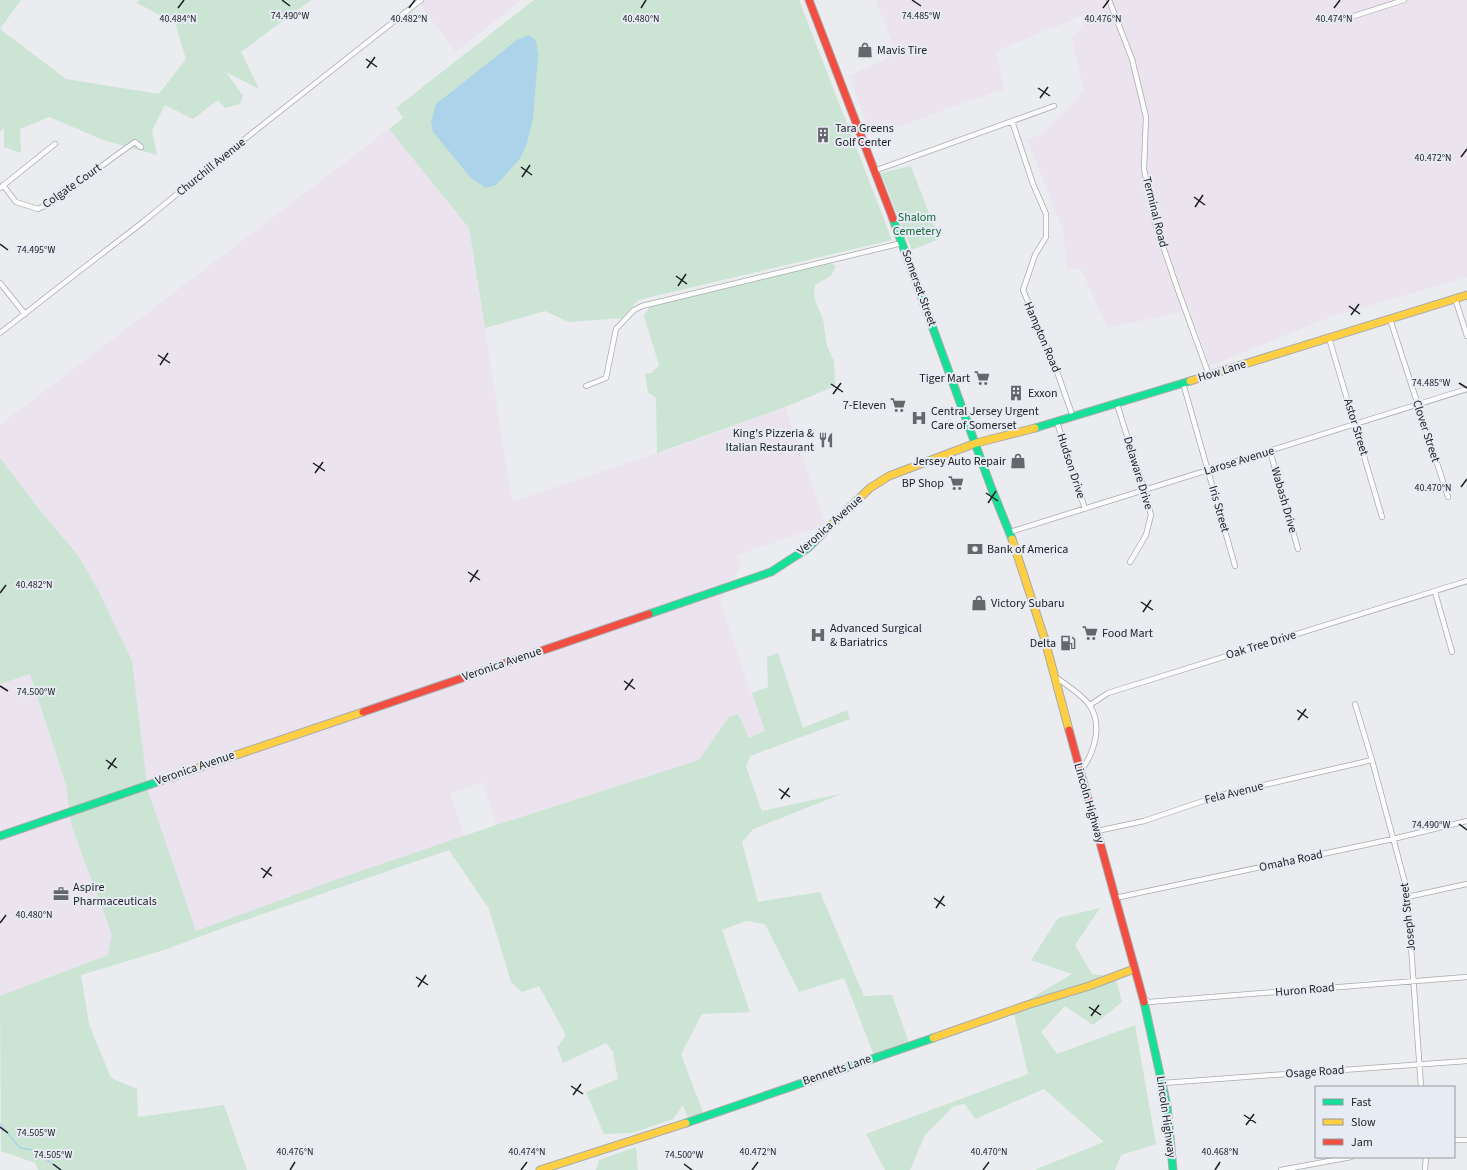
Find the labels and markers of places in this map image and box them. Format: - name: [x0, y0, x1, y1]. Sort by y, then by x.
- shop icon: Mavis Tire: [856, 41, 874, 59]
- place label: Mavis Tire: [877, 42, 927, 59]
- place label: Tara Greens Golf Center: [835, 120, 894, 151]
- building icon: Tara Greens Golf Center: [814, 126, 832, 144]
- supermarket icon: Tiger Mart: [973, 369, 991, 387]
- place label: Tiger Mart: [919, 370, 970, 387]
- building icon: Exxon: [1007, 384, 1025, 402]
- place label: Exxon: [1028, 385, 1058, 402]
- supermarket icon: 7-Eleven: [889, 396, 907, 414]
- place label: 7-Eleven: [843, 397, 886, 414]
- place label: Central Jersey Urgent Care of Somerset: [931, 403, 1039, 434]
- hospital icon: Central Jersey Urgent Care of Somerset: [910, 409, 928, 427]
- place label: King's Pizzeria & Italian Restaurant: [726, 425, 815, 456]
- restaurant icon: King's Pizzeria & Italian Restaurant: [817, 431, 835, 449]
- shop icon: Jersey Auto Repair: [1009, 452, 1027, 470]
- place label: Jersey Auto Repair: [913, 453, 1007, 470]
- supermarket icon: BP Shop: [947, 474, 965, 492]
- place label: BP Shop: [902, 475, 944, 492]
- bank icon: Bank of America: [966, 540, 984, 558]
- place label: Bank of America: [987, 541, 1068, 558]
- shop icon: Victory Subaru: [970, 594, 988, 612]
- place label: Victory Subaru: [991, 595, 1065, 612]
- place label: Advanced Surgical & Bariatrics: [830, 620, 922, 651]
- supermarket icon: Food Mart: [1081, 624, 1099, 642]
- place label: Food Mart: [1102, 625, 1153, 642]
- hospital icon: Advanced Surgical & Bariatrics: [809, 626, 827, 644]
- fuel station icon: Delta: [1059, 634, 1077, 652]
- place label: Delta: [1030, 635, 1056, 652]
- place label: Aspire Pharmaceuticals: [73, 879, 157, 910]
- office icon: Aspire Pharmaceuticals: [52, 885, 70, 903]

